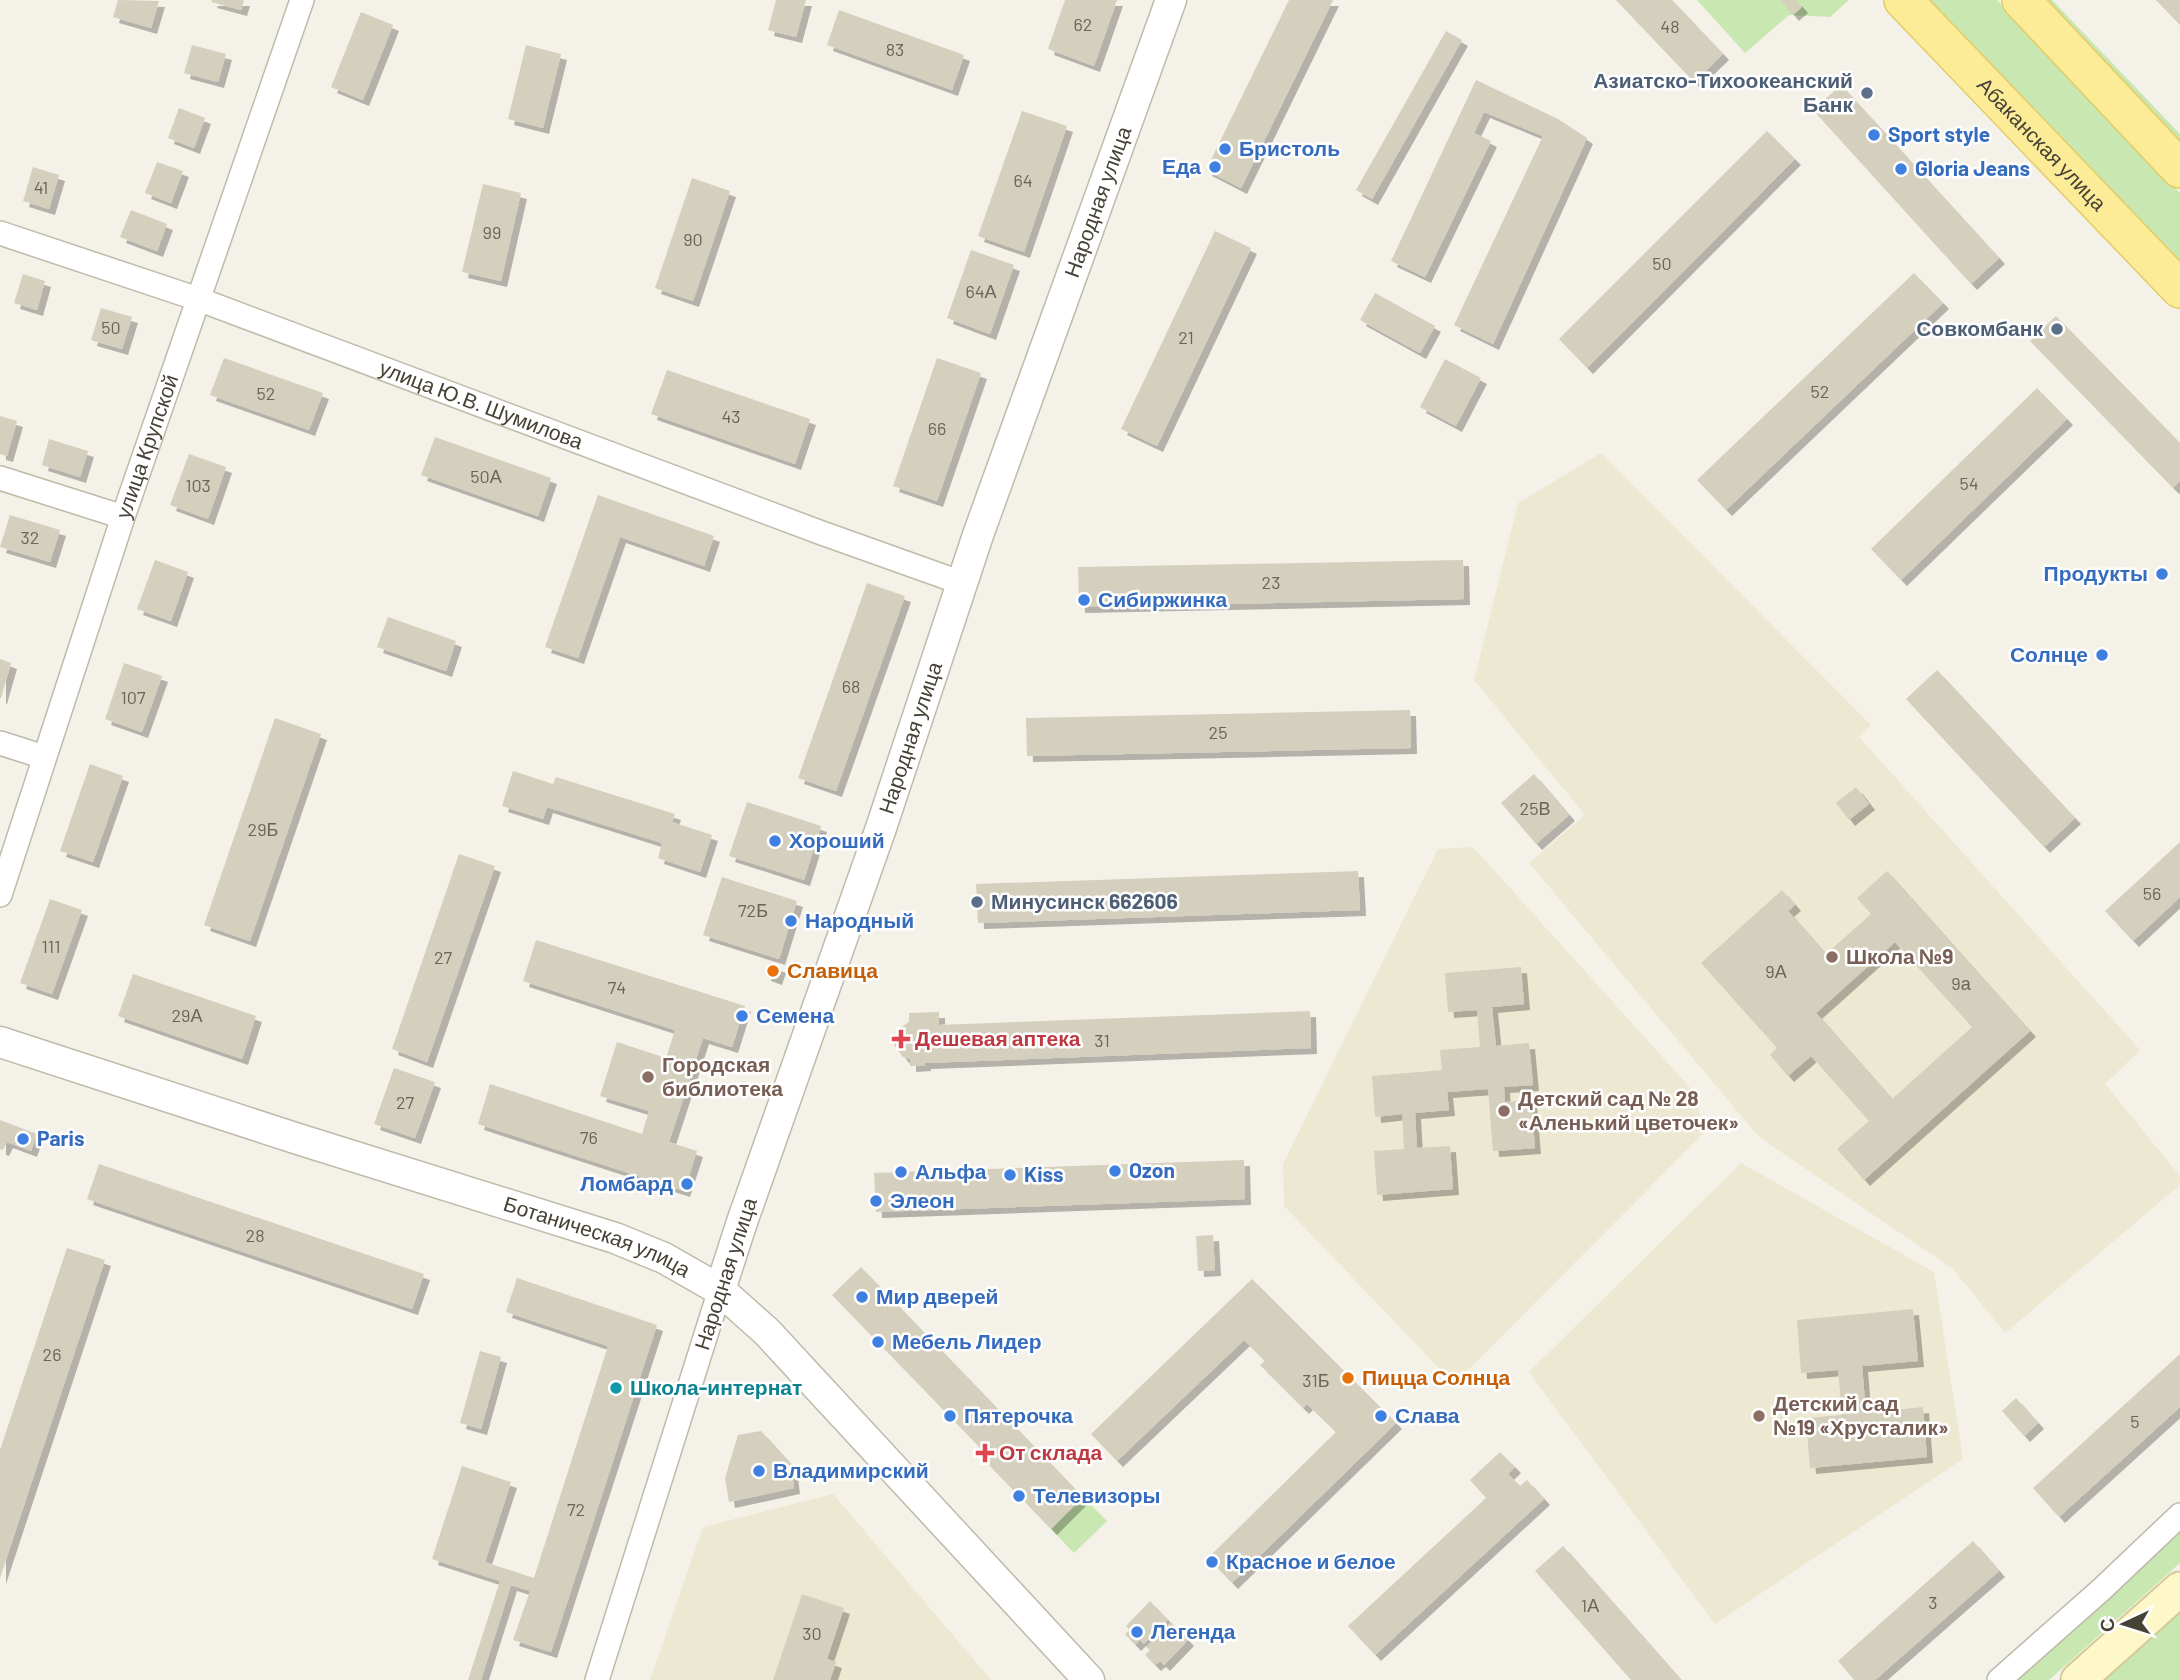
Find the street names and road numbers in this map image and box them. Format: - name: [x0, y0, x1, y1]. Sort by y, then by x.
- street label: Абаканская улица: [1973, 71, 2112, 216]
- street label: Народная улица: [1058, 122, 1136, 280]
- street label: улица Ю.В. Шумилова: [376, 354, 587, 453]
- street label: улица Крупской: [109, 371, 182, 522]
- street label: Народная улица: [873, 658, 946, 817]
- street label: Ботаническая улица: [501, 1190, 696, 1282]
- street label: Народная улица: [688, 1194, 761, 1353]

